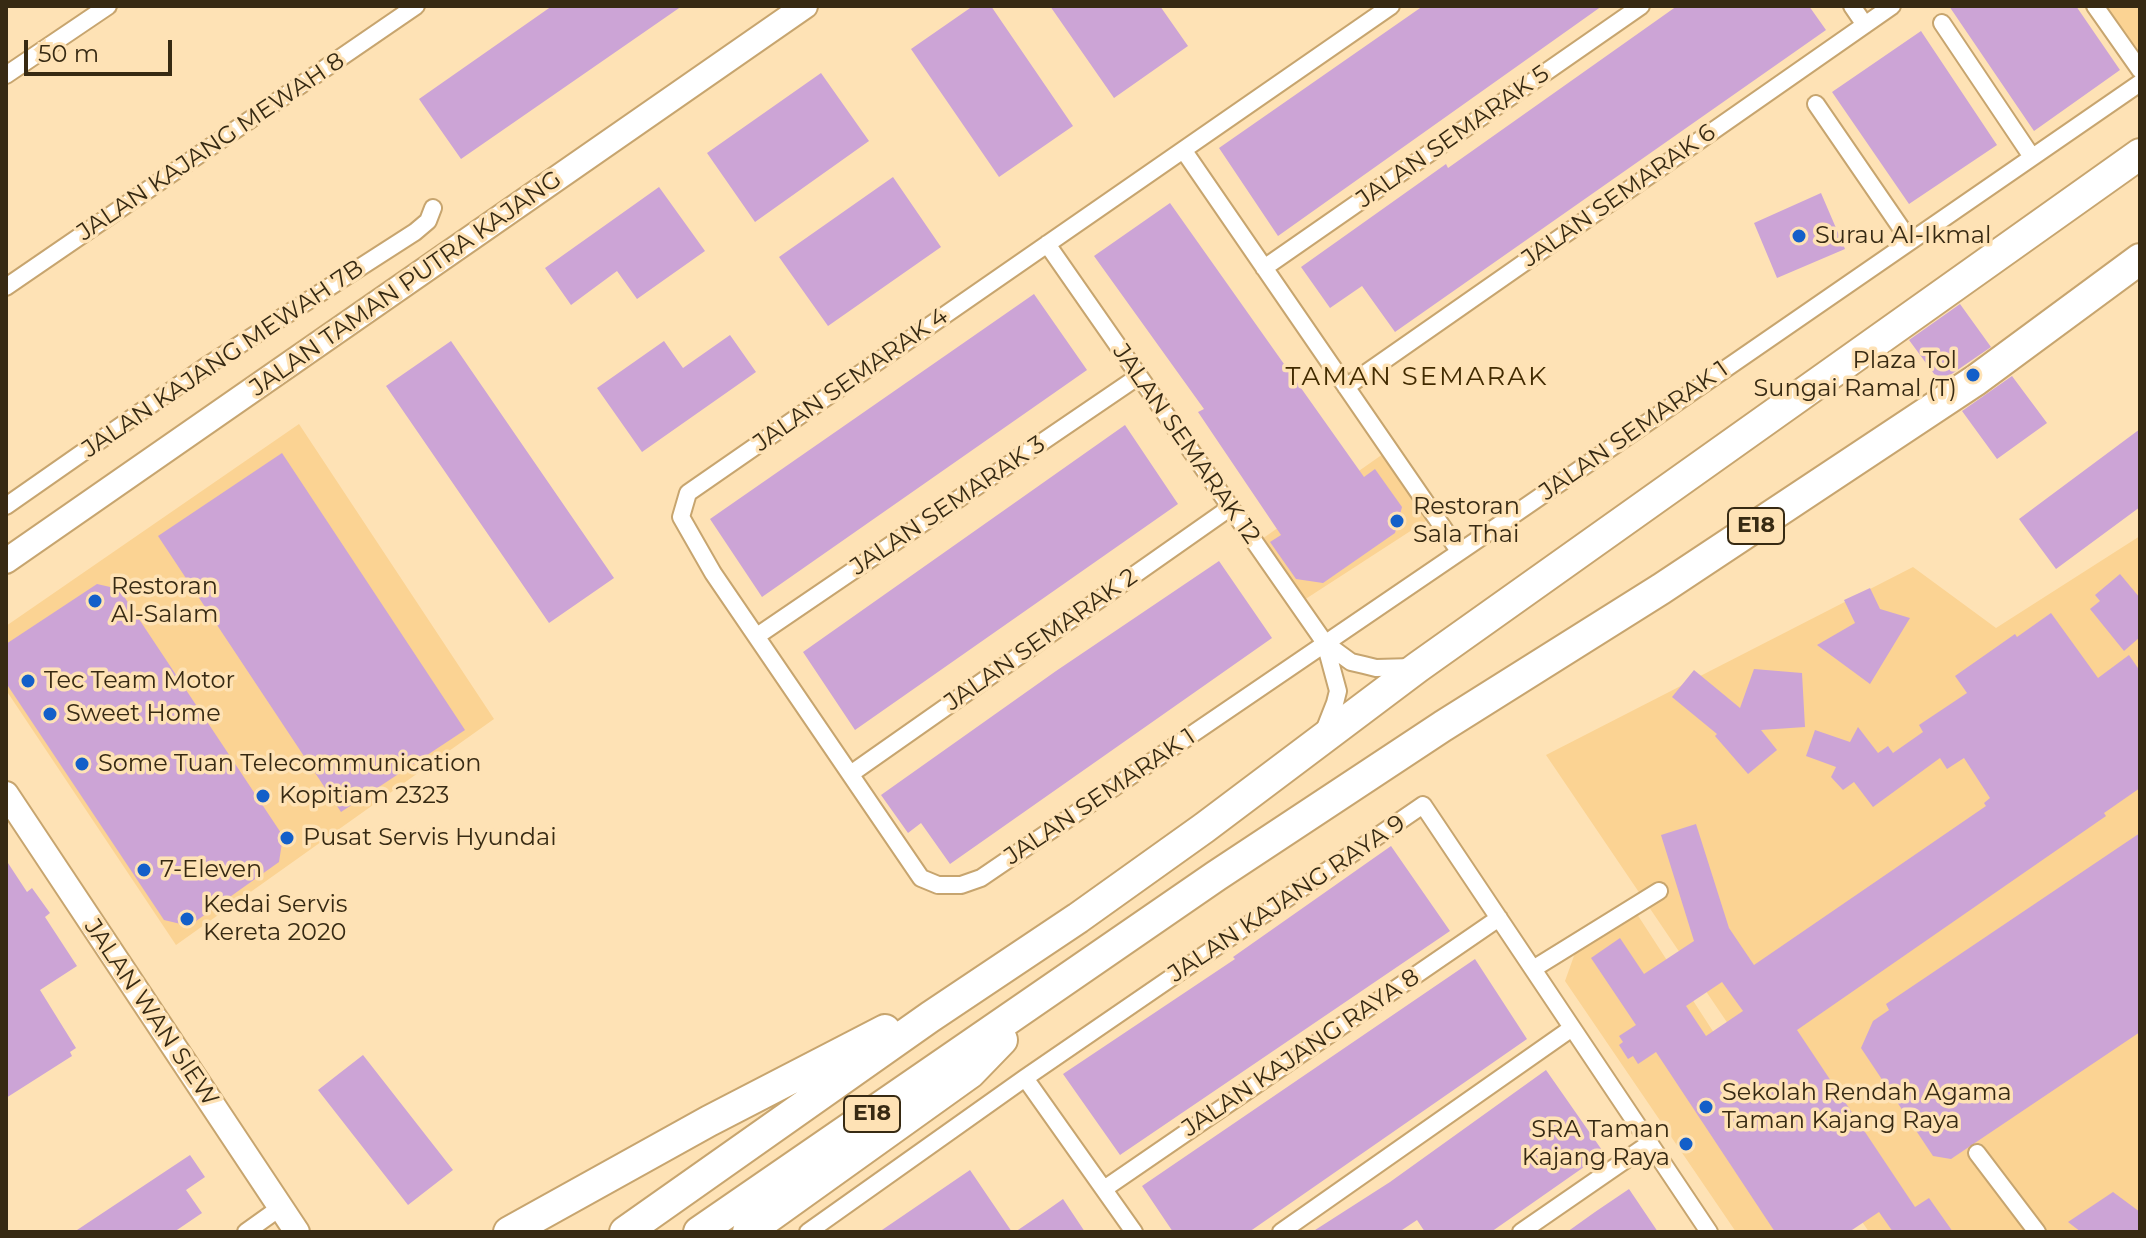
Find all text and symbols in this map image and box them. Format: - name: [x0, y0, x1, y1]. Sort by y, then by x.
- scale bar: [28, 24, 176, 74]
- text: 50 m: [38, 39, 99, 68]
- street label: JALAN KAJANG MEWAH 8: [72, 47, 350, 247]
- street label: JALAN SEMARAK 5: [1351, 60, 1555, 214]
- street label: JALAN SEMARAK 6: [1517, 118, 1721, 274]
- street label: JALAN TAMAN PUTRA KAJANG: [245, 165, 567, 403]
- place label: Surau Al-Ikmal: [1815, 222, 1991, 250]
- marker: Surau Al-Ikmal: [1790, 227, 1808, 245]
- street label: JALAN KAJANG MEWAH 7B: [77, 254, 369, 464]
- street label: JALAN SEMARAK 4: [748, 302, 954, 458]
- street label: JALAN SEMARAK 12: [1106, 339, 1266, 549]
- place label: Plaza Tol Sungai Ramal (T): [1754, 347, 1957, 403]
- street label: JALAN SEMARAK 1: [1534, 355, 1734, 507]
- district label: TAMAN SEMARAK: [1286, 361, 1548, 393]
- marker: Plaza Tol Sungai Ramal (T): [1964, 366, 1982, 384]
- street label: JALAN SEMARAK 3: [845, 430, 1051, 582]
- place label: Restoran Sala Thai: [1413, 493, 1520, 549]
- road number: E18: [1728, 508, 1784, 544]
- marker: Restoran Sala Thai: [1388, 512, 1406, 530]
- street label: JALAN SEMARAK 2: [939, 563, 1143, 717]
- place label: Restoran Al-Salam: [111, 573, 218, 629]
- marker: Restoran Al-Salam: [86, 592, 104, 610]
- place label: Tec Team Motor: [44, 667, 235, 695]
- marker: Tec Team Motor: [19, 672, 37, 690]
- place label: Sweet Home: [66, 700, 221, 728]
- marker: Sweet Home: [41, 705, 59, 723]
- street label: JALAN SEMARAK 1: [999, 723, 1201, 871]
- place label: Some Tuan Telecommunication: [98, 750, 481, 778]
- marker: Some Tuan Telecommunication: [73, 755, 91, 773]
- place label: Kopitiam 2323: [279, 782, 449, 810]
- marker: Kopitiam 2323: [254, 787, 272, 805]
- street label: JALAN KAJANG RAYA 9: [1163, 809, 1411, 989]
- place label: Pusat Servis Hyundai: [303, 824, 557, 852]
- marker: Pusat Servis Hyundai: [278, 829, 296, 847]
- place label: 7-Eleven: [160, 856, 262, 884]
- marker: 7-Eleven: [135, 861, 153, 879]
- place label: Kedai Servis Kereta 2020: [203, 891, 348, 947]
- marker: Kedai Servis Kereta 2020: [178, 910, 196, 928]
- street label: JALAN WAN SIEW: [78, 914, 224, 1112]
- street label: JALAN KAJANG RAYA 8: [1177, 963, 1425, 1143]
- place label: Sekolah Rendah Agama Taman Kajang Raya: [1722, 1079, 2012, 1135]
- road number: E18: [844, 1096, 900, 1132]
- marker: Sekolah Rendah Agama Taman Kajang Raya: [1697, 1098, 1715, 1116]
- place label: SRA Taman Kajang Raya: [1522, 1116, 1670, 1172]
- marker: SRA Taman Kajang Raya: [1677, 1135, 1695, 1153]

